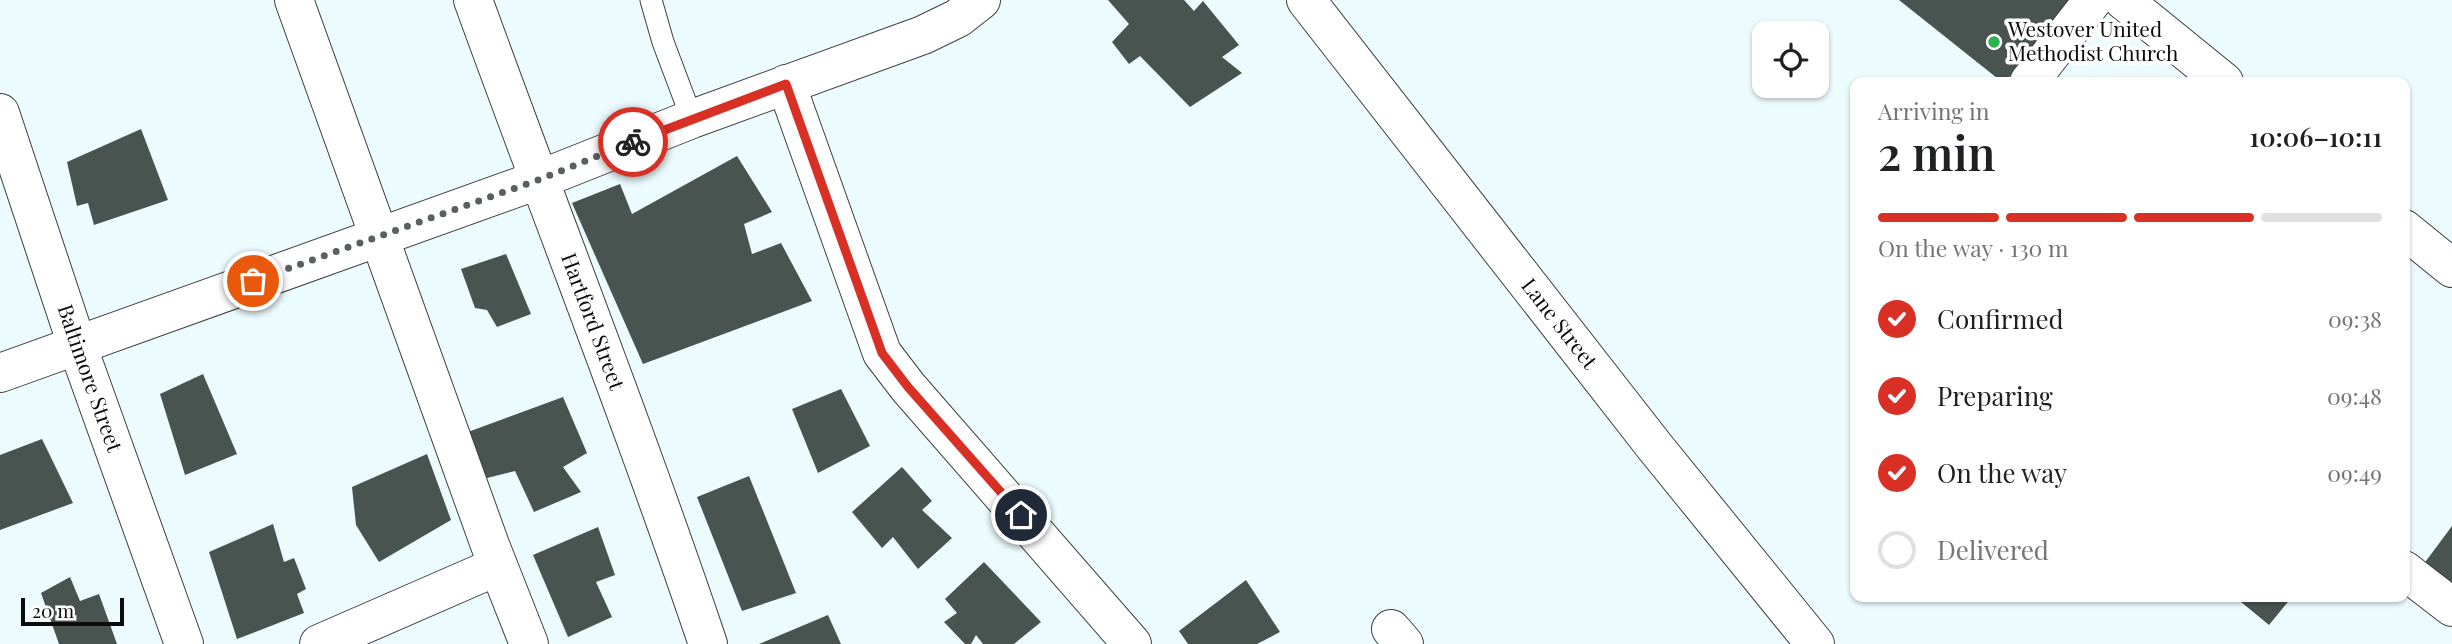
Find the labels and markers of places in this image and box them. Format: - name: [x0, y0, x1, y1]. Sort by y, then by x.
- place label: Westover United Methodist Church: [2007, 14, 2179, 66]
- marker: Westover United Methodist Church: [1986, 34, 2002, 50]
- pin: [223, 251, 283, 311]
- pin: [991, 485, 1051, 545]

